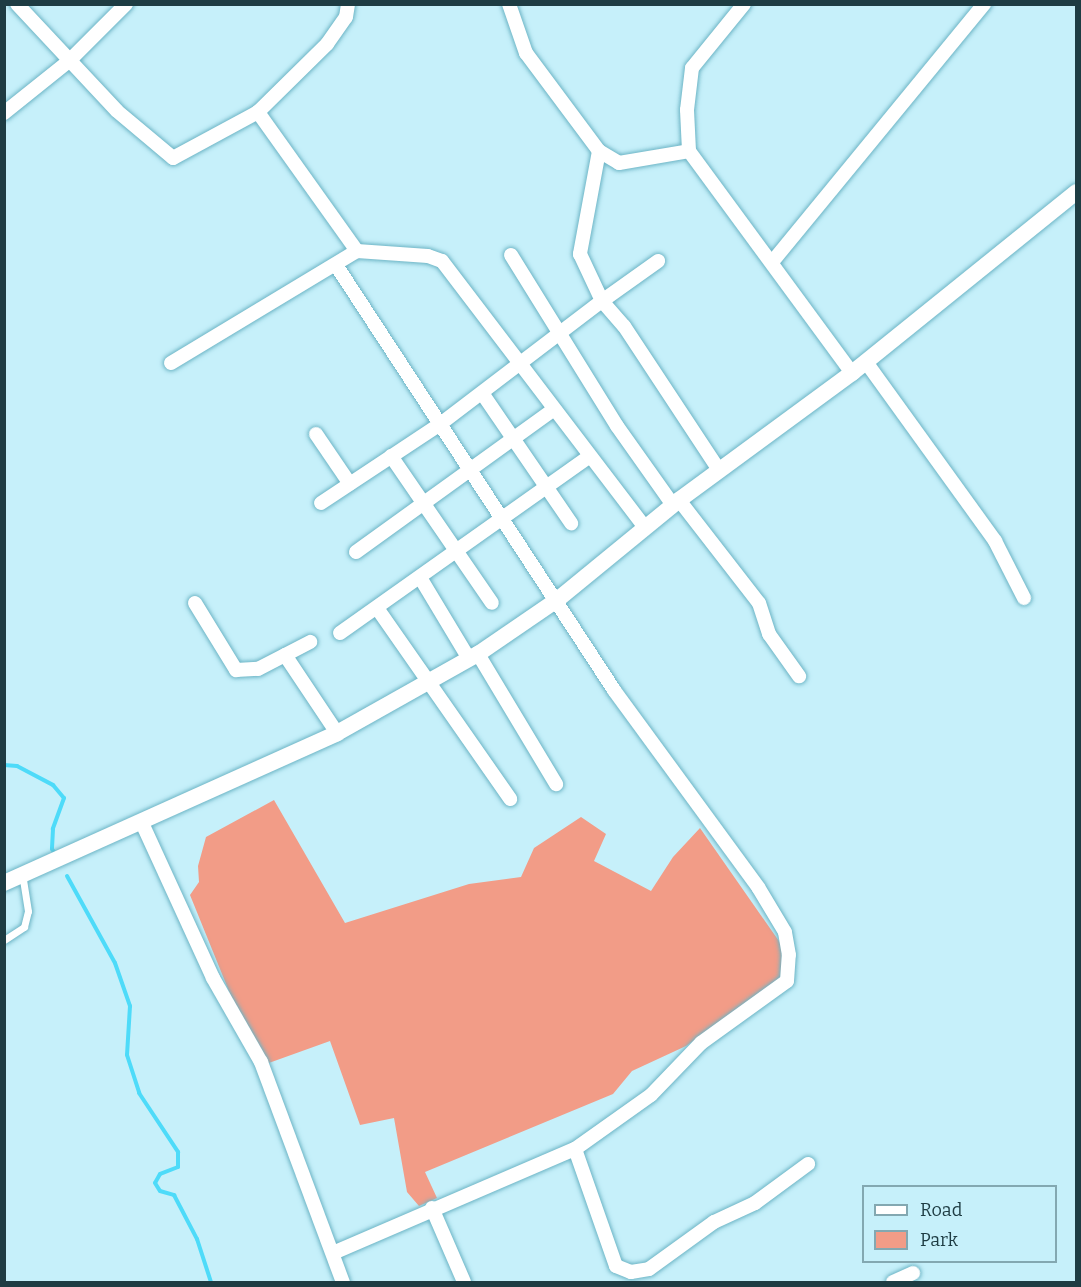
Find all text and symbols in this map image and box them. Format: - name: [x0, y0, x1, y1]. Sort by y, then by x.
- legend: [862, 1185, 1057, 1263]
- text: Road: [920, 1199, 962, 1221]
- text: Park: [920, 1229, 958, 1251]

